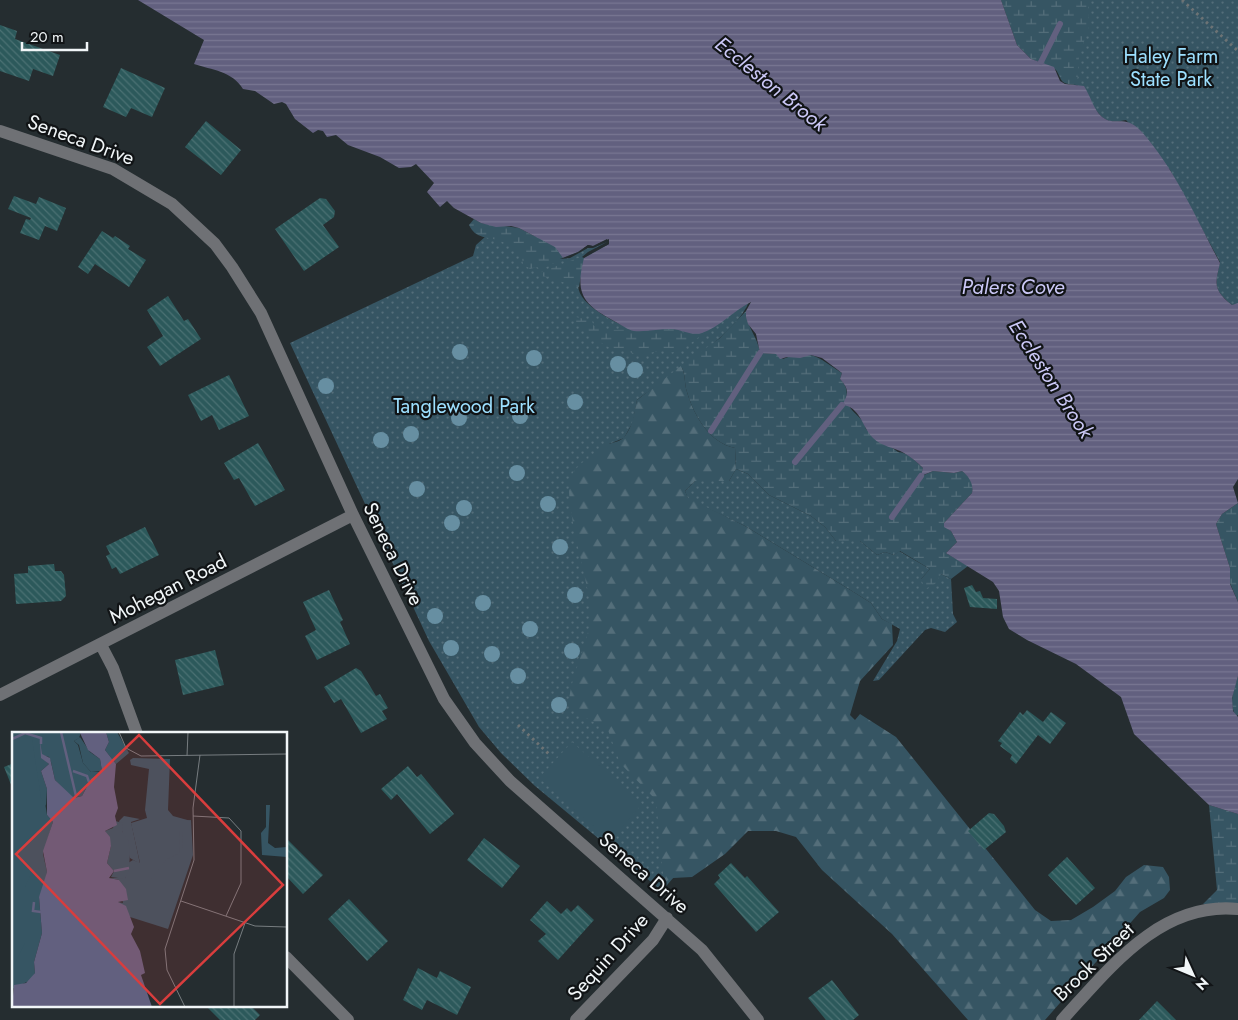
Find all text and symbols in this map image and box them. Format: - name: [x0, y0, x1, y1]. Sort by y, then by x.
- scale bar: [22, 20, 88, 52]
- text: 20 m: [30, 26, 64, 48]
- water label: Eccleston Brook: [709, 29, 834, 139]
- park label: Haley Farm State Park: [1124, 42, 1218, 94]
- street label: Seneca Drive: [24, 107, 138, 173]
- water label: Palers Cove: [962, 272, 1065, 302]
- water label: Eccleston Brook: [1001, 314, 1101, 445]
- park label: Tanglewood Park: [393, 392, 535, 421]
- street label: Seneca Drive: [355, 497, 431, 611]
- street label: Mohegan Road: [104, 547, 232, 631]
- inset map: [12, 732, 288, 1008]
- street label: Seneca Drive: [592, 825, 696, 921]
- street label: Sequin Drive: [561, 907, 655, 1007]
- street label: Brook Street: [1047, 916, 1141, 1008]
- north arrow: [1168, 950, 1218, 1000]
- text: N: [1191, 973, 1213, 995]

